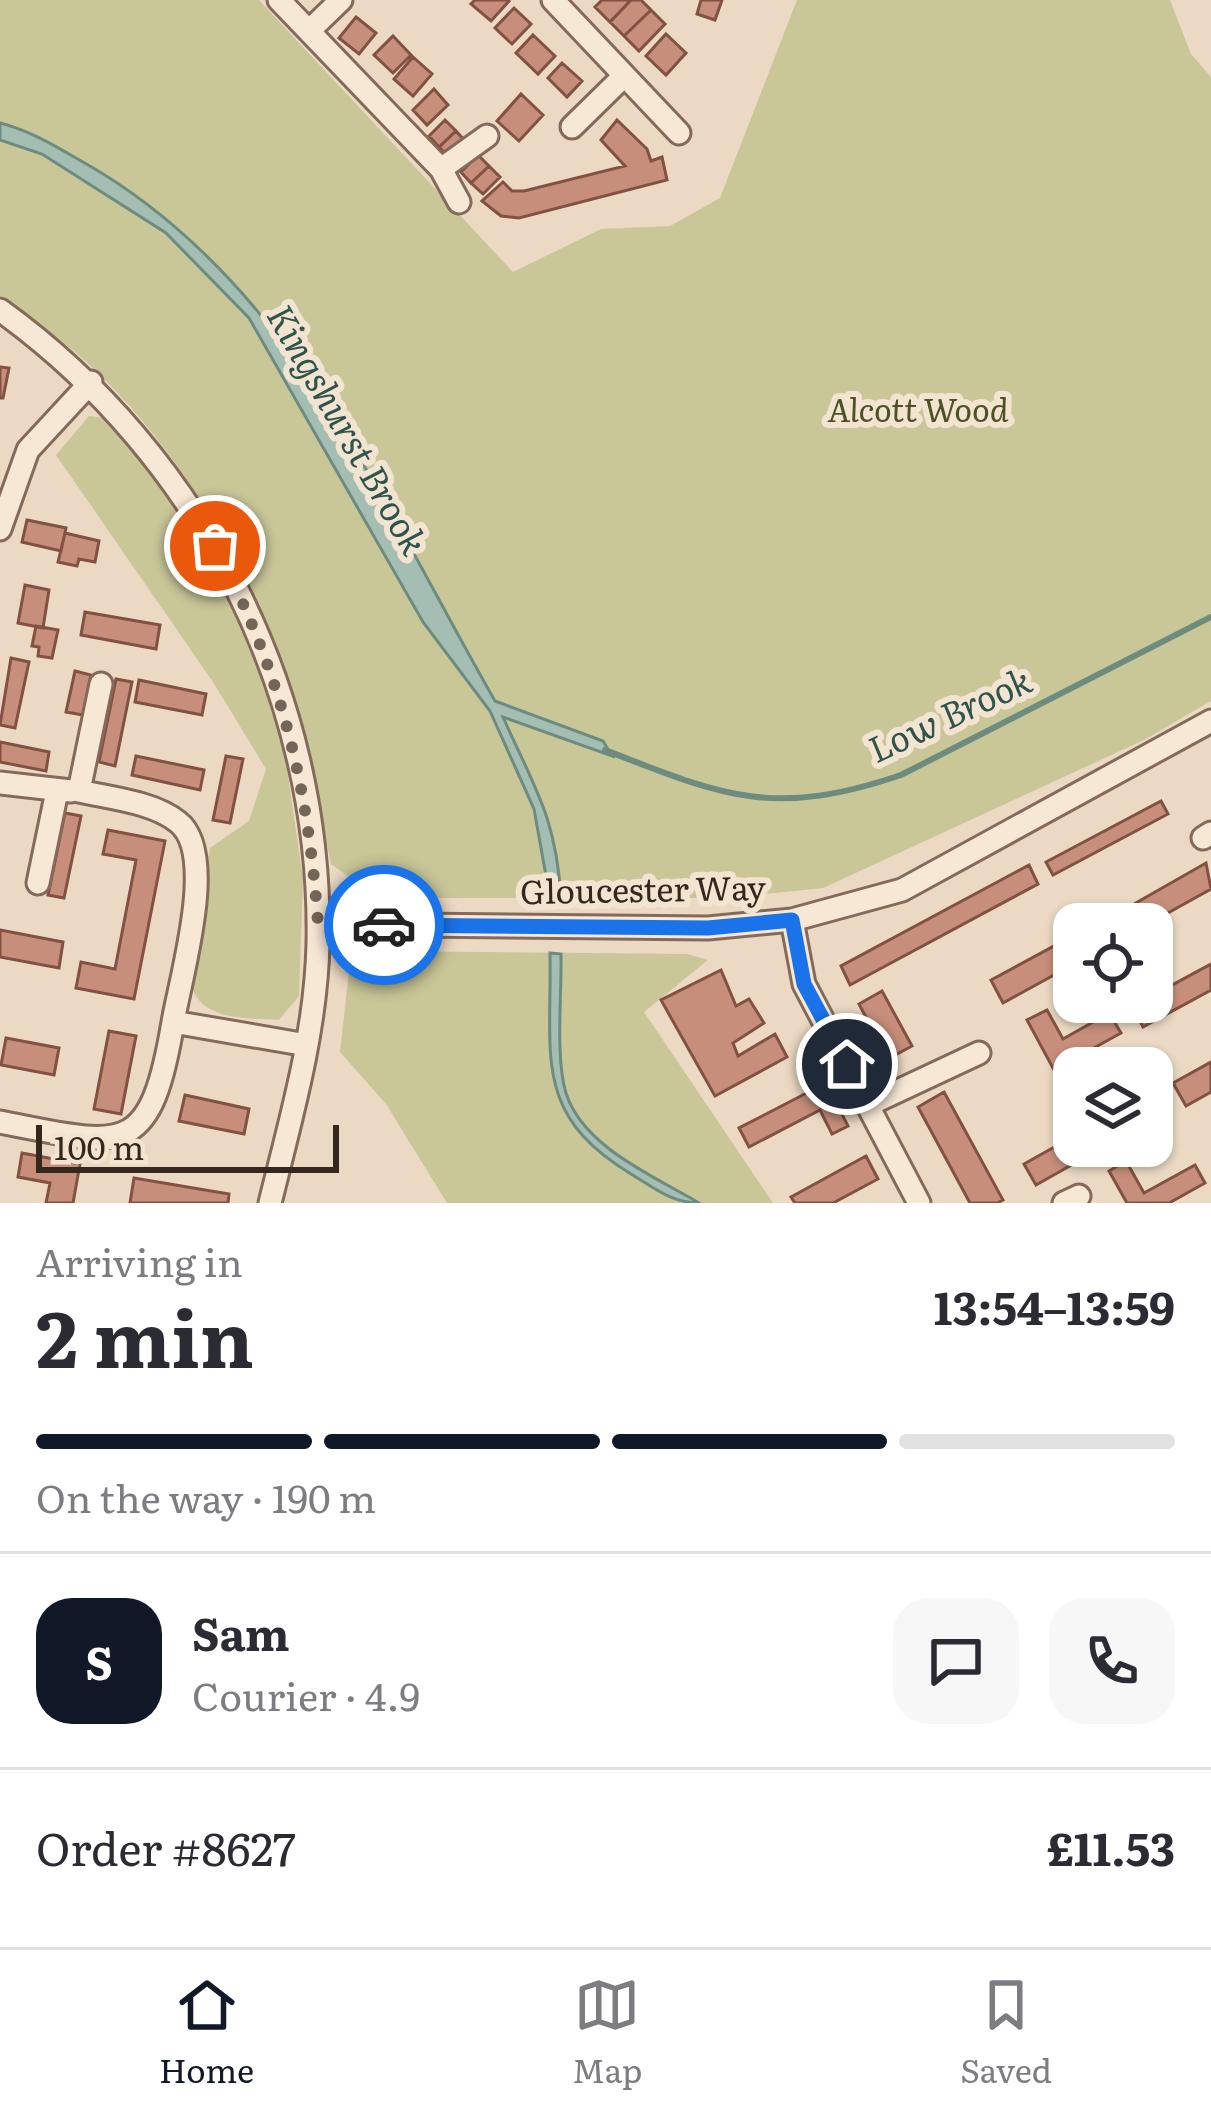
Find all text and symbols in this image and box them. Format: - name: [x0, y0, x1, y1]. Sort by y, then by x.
- water label: Kingshurst Brook: [256, 294, 443, 564]
- park label: Alcott Wood: [827, 383, 1009, 432]
- pin: [164, 495, 266, 597]
- icon: bag: [182, 513, 248, 579]
- water label: Low Brook: [859, 652, 1040, 774]
- street label: Gloucester Way: [520, 861, 766, 914]
- courier: [324, 865, 444, 985]
- icon: car: [351, 892, 417, 958]
- map controls: [1053, 903, 1173, 1167]
- button: locate: [1053, 903, 1173, 1023]
- pin: [796, 1013, 898, 1115]
- icon: home: [814, 1031, 880, 1097]
- button: layers: [1053, 1047, 1173, 1167]
- scale bar: [36, 1119, 339, 1172]
- text: 100 m: [54, 1121, 144, 1170]
- text: Arriving in: [36, 1231, 243, 1289]
- text: 13:54–13:59: [934, 1272, 1175, 1339]
- text: 2 min: [36, 1276, 254, 1392]
- text: On the way · 190 m: [36, 1467, 376, 1525]
- text: Sam: [192, 1598, 290, 1665]
- button: chat: [893, 1598, 1019, 1724]
- button: phone: [1049, 1598, 1175, 1724]
- text: S: [85, 1627, 113, 1694]
- text: Courier · 4.9: [192, 1665, 420, 1723]
- text: Order #8627: [36, 1813, 296, 1880]
- text: £11.53: [1047, 1813, 1175, 1880]
- tab: Home: [159, 1972, 254, 2093]
- tab: Map: [572, 1972, 642, 2093]
- tab: Saved: [960, 1972, 1052, 2093]

